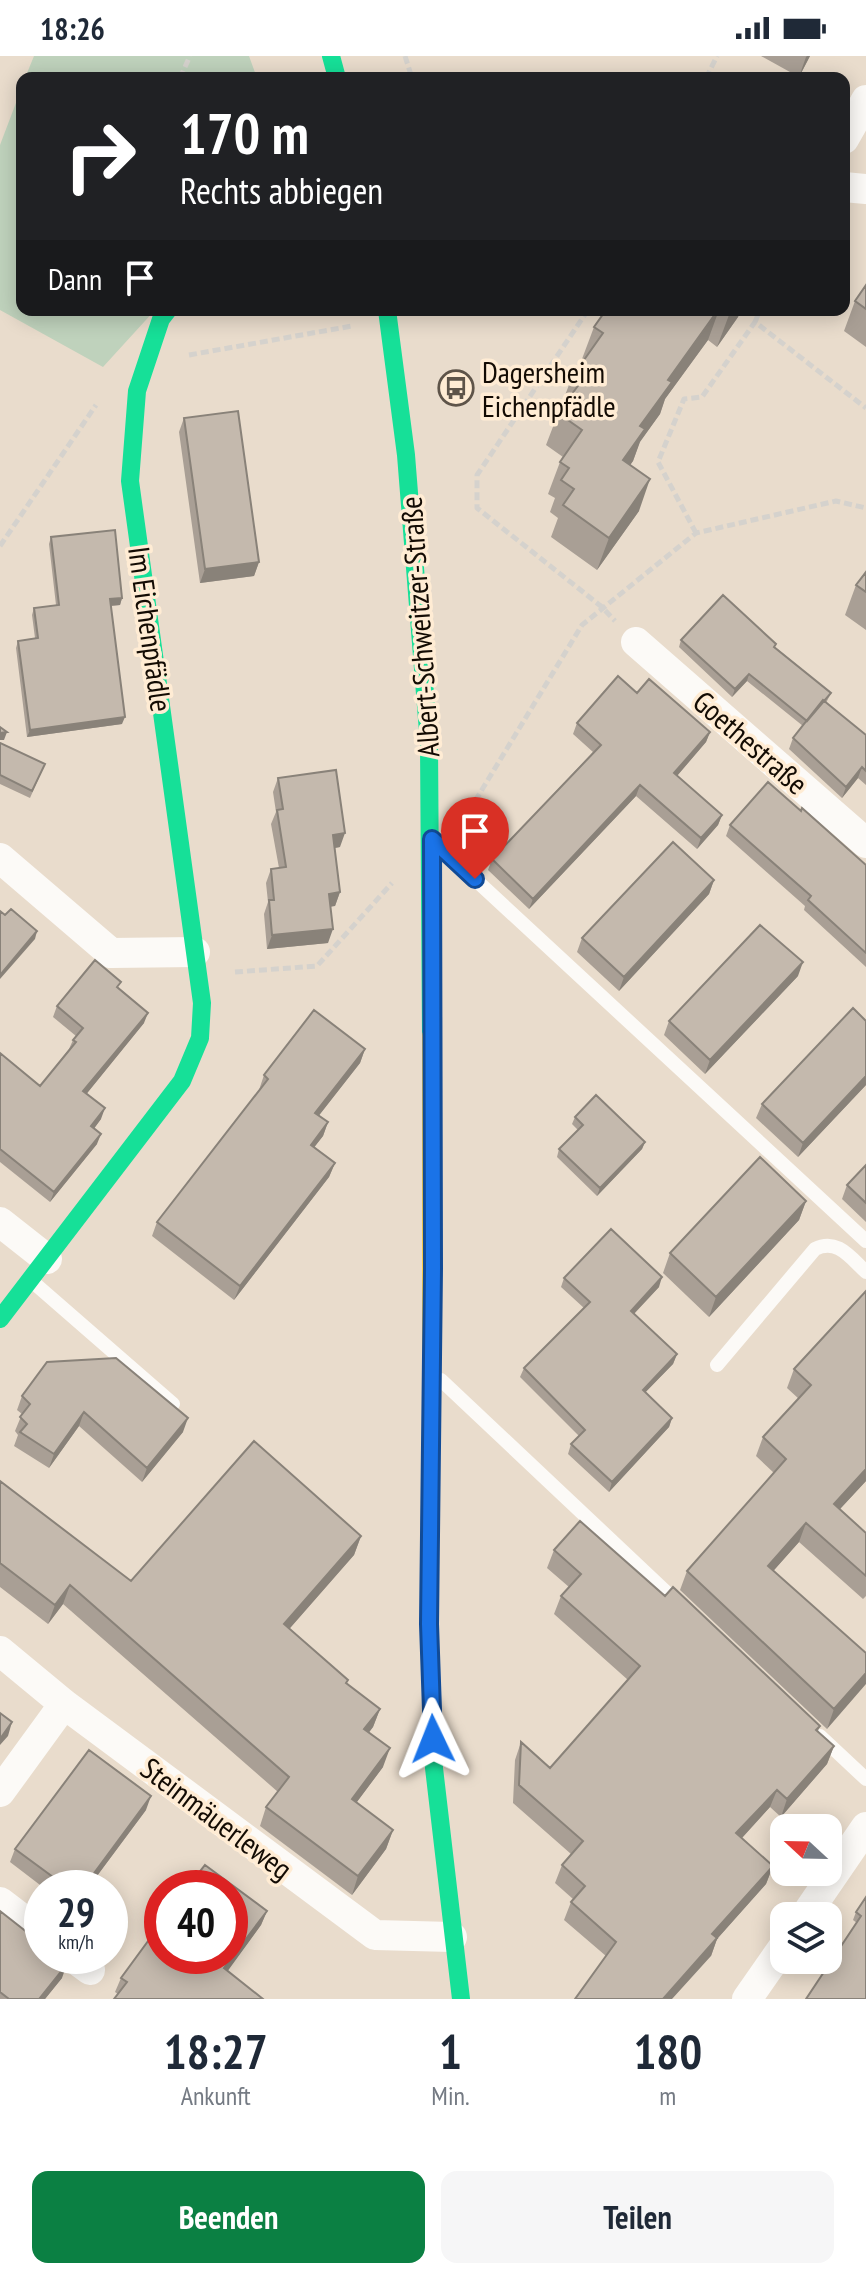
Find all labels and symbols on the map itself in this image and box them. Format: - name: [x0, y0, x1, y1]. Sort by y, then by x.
- place label: Dagersheim Eichenpfädle: [482, 352, 616, 425]
- bus stop icon: Dagersheim Eichenpfädle: [437, 369, 475, 407]
- street label: Albert-Schweitzer-Straße: [390, 495, 448, 759]
- street label: Im Eichenpfädle: [120, 544, 182, 714]
- street label: Goethestraße: [686, 681, 816, 803]
- pin: [441, 797, 509, 879]
- position arrow: [391, 1697, 475, 1781]
- street label: Steinmäuerleweg: [133, 1748, 301, 1888]
- north arrow: [770, 1814, 842, 1886]
- speed limit sign: 40: [144, 1870, 248, 1974]

